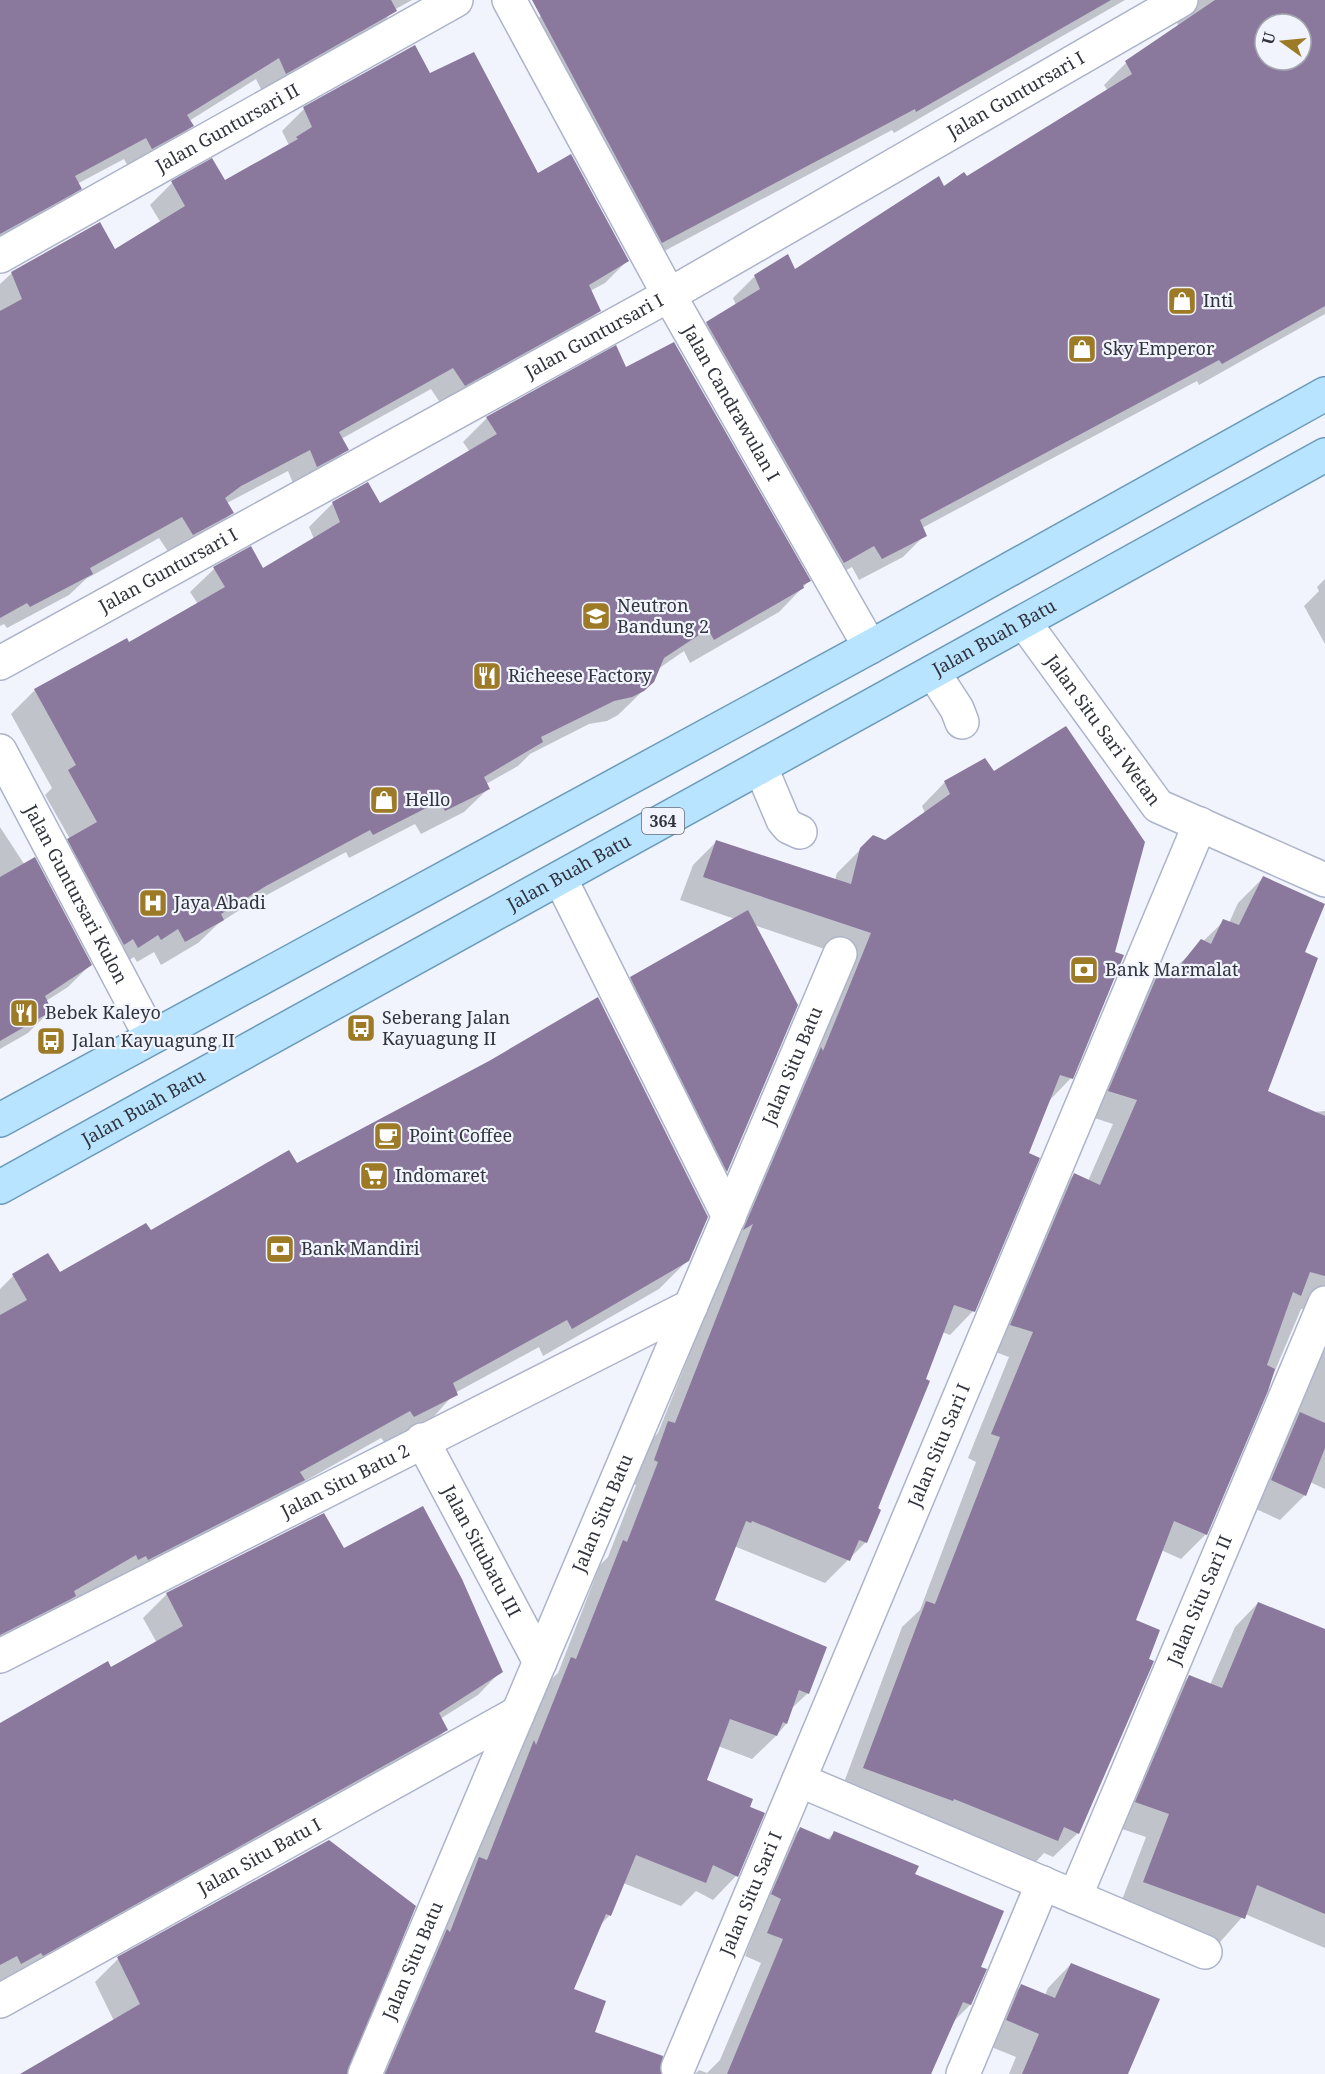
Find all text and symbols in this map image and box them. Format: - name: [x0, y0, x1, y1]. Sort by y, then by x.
- north arrow: [1253, 12, 1313, 72]
- text: U: [1256, 29, 1281, 47]
- street label: Jalan Guntursari I: [942, 45, 1088, 144]
- street label: Jalan Guntursari II: [150, 77, 303, 178]
- shop icon: Inti: [1166, 285, 1198, 317]
- street label: Jalan Guntursari I: [519, 288, 667, 384]
- place label: Inti: [1203, 288, 1234, 312]
- street label: Jalan Candrawulan I: [677, 319, 786, 485]
- shop icon: Sky Emperor: [1066, 333, 1098, 365]
- place label: Sky Emperor: [1103, 336, 1215, 360]
- street label: Jalan Guntursari I: [93, 522, 241, 618]
- place label: Neutron Bandung 2: [617, 593, 709, 638]
- street label: Jalan Buah Batu: [927, 593, 1060, 681]
- school or university icon: Neutron Bandung 2: [580, 600, 612, 632]
- street label: Jalan Situ Sari Wetan: [1040, 649, 1167, 810]
- restaurant icon: Richeese Factory: [471, 660, 503, 692]
- place label: Richeese Factory: [508, 663, 653, 687]
- shop icon: Hello: [368, 784, 400, 816]
- place label: Hello: [405, 787, 450, 811]
- street label: Jalan Guntursari Kulon: [19, 799, 134, 988]
- road number: 364: [642, 808, 684, 834]
- street label: Jalan Buah Batu: [501, 828, 635, 916]
- hospital icon: Jaya Abadi: [137, 887, 169, 919]
- place label: Jaya Abadi: [173, 890, 266, 914]
- bank icon: Bank Marmalat: [1068, 954, 1100, 986]
- place label: Bank Marmalat: [1105, 957, 1238, 981]
- restaurant icon: Bebek Kaleyo: [8, 997, 40, 1029]
- place label: Bebek Kaleyo: [45, 1000, 161, 1024]
- street label: Jalan Situ Batu: [756, 1002, 828, 1129]
- place label: Seberang Jalan Kayuagung II: [382, 1005, 511, 1050]
- bus stop icon: Seberang Jalan Kayuagung II: [345, 1012, 377, 1044]
- bus stop icon: Jalan Kayuagung II: [35, 1025, 67, 1057]
- place label: Jalan Kayuagung II: [71, 1028, 235, 1052]
- street label: Jalan Buah Batu: [76, 1063, 210, 1151]
- cafe icon: Point Coffee: [372, 1120, 404, 1152]
- place label: Point Coffee: [409, 1123, 512, 1147]
- supermarket icon: Indomaret: [358, 1160, 390, 1192]
- place label: Indomaret: [395, 1163, 486, 1187]
- bank icon: Bank Mandiri: [264, 1233, 296, 1265]
- place label: Bank Mandiri: [301, 1236, 420, 1260]
- street label: Jalan Situ Sari I: [901, 1380, 975, 1512]
- street label: Jalan Situ Batu 2: [276, 1438, 413, 1523]
- street label: Jalan Situ Batu: [566, 1450, 638, 1577]
- street label: Jalan Situbatu III: [437, 1480, 527, 1621]
- street label: Jalan Situ Sari II: [1161, 1531, 1237, 1669]
- street label: Jalan Situ Batu I: [192, 1812, 325, 1900]
- street label: Jalan Situ Sari I: [713, 1828, 787, 1960]
- street label: Jalan Situ Batu: [376, 1897, 448, 2024]

